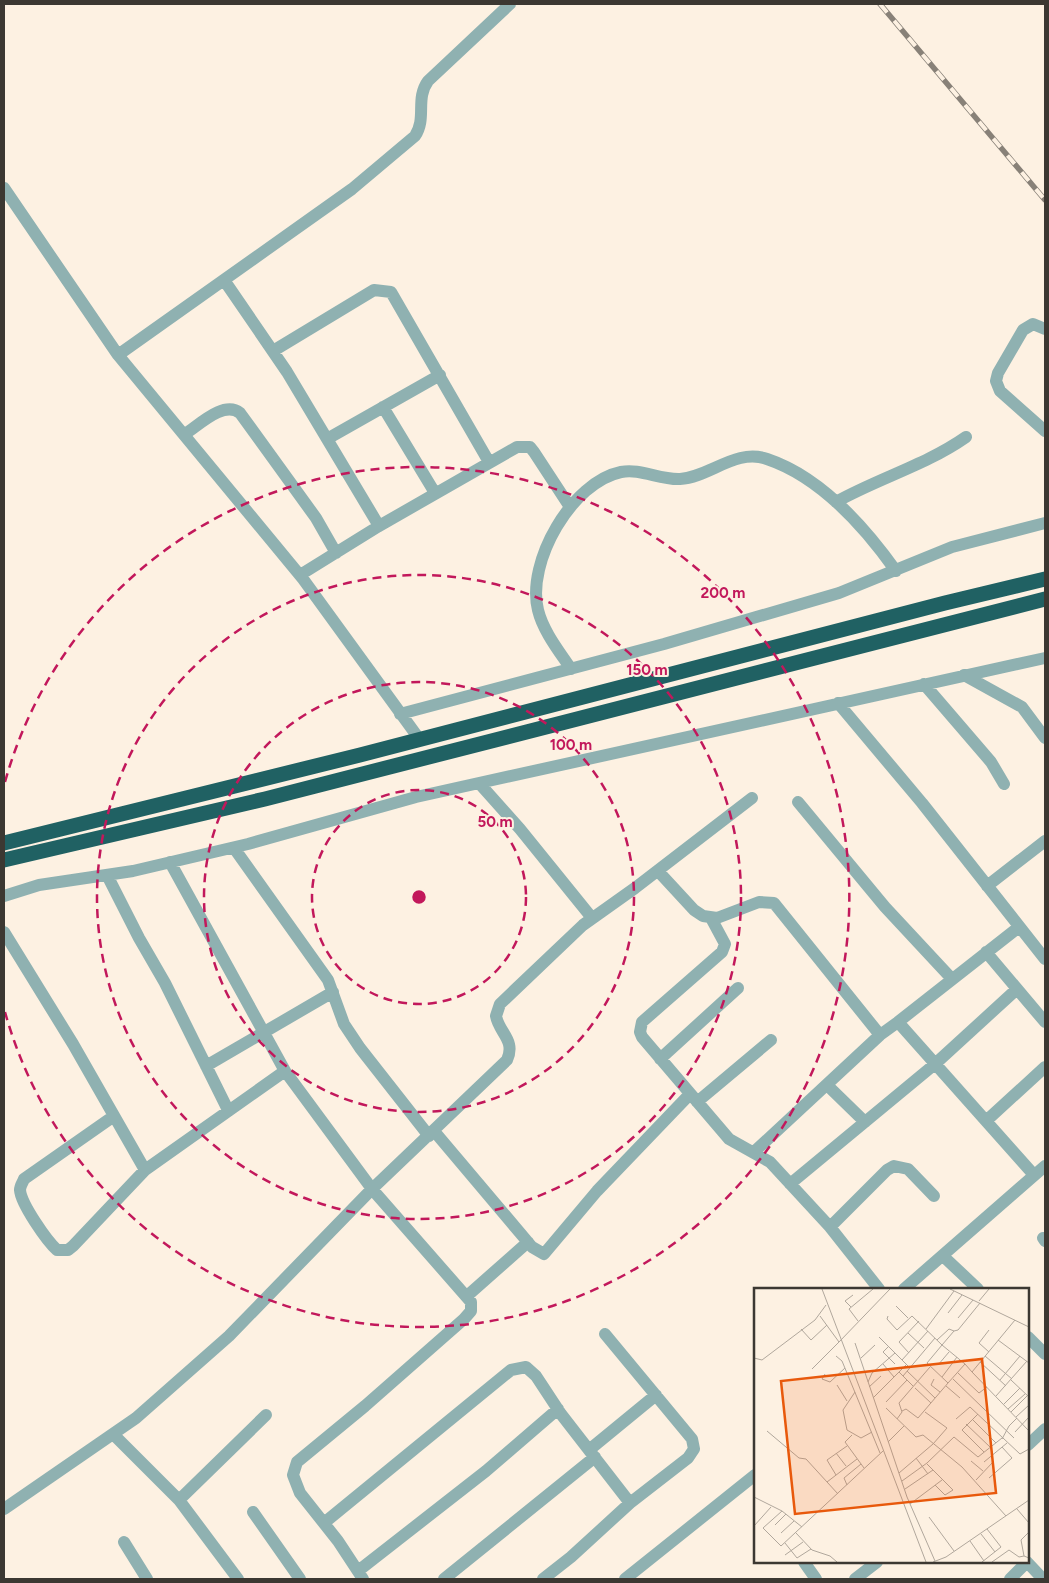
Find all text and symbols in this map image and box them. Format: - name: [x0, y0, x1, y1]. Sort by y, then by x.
- text: 200 m: [701, 584, 745, 602]
- text: 150 m: [626, 661, 668, 679]
- text: 100 m: [550, 736, 592, 754]
- text: 50 m: [477, 813, 513, 831]
- centre of rings: [410, 888, 428, 906]
- inset map: [754, 1288, 1029, 1563]

